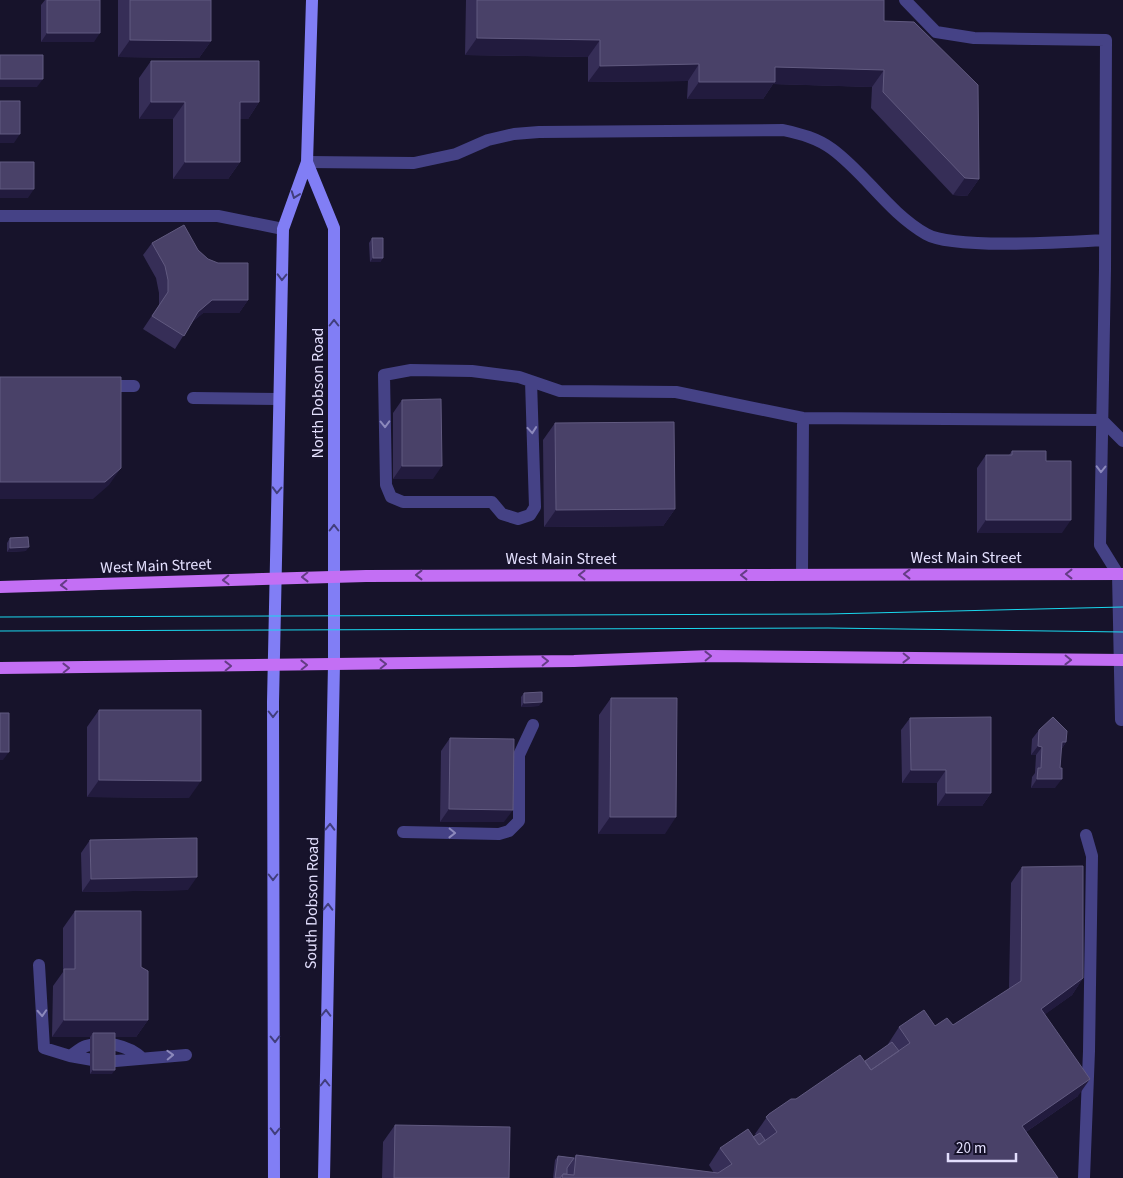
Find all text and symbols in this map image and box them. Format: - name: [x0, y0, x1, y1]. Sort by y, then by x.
- one-way arrow: [291, 191, 301, 199]
- one-way arrow: [277, 274, 287, 282]
- one-way arrow: [328, 319, 339, 327]
- street label: North Dobson Road: [307, 328, 329, 458]
- one-way arrow: [380, 420, 390, 428]
- one-way arrow: [526, 426, 537, 434]
- one-way arrow: [1096, 465, 1106, 473]
- one-way arrow: [271, 486, 282, 494]
- one-way arrow: [329, 524, 339, 532]
- street label: West Main Street: [910, 547, 1022, 569]
- street label: West Main Street: [505, 548, 617, 570]
- street label: West Main Street: [100, 553, 213, 579]
- one-way arrow: [903, 569, 910, 579]
- one-way arrow: [1065, 569, 1073, 579]
- one-way arrow: [415, 570, 423, 580]
- one-way arrow: [578, 570, 586, 580]
- one-way arrow: [740, 570, 748, 580]
- one-way arrow: [300, 572, 308, 583]
- one-way arrow: [222, 574, 230, 585]
- one-way arrow: [59, 580, 67, 590]
- one-way arrow: [704, 651, 712, 661]
- one-way arrow: [902, 652, 910, 663]
- one-way arrow: [1065, 655, 1073, 665]
- one-way arrow: [542, 656, 550, 666]
- one-way arrow: [380, 659, 387, 669]
- one-way arrow: [225, 660, 233, 671]
- one-way arrow: [300, 660, 308, 670]
- one-way arrow: [62, 663, 70, 673]
- one-way arrow: [268, 710, 278, 718]
- one-way arrow: [325, 823, 335, 830]
- one-way arrow: [448, 828, 456, 838]
- street label: South Dobson Road: [300, 837, 324, 969]
- one-way arrow: [268, 873, 278, 881]
- one-way arrow: [323, 903, 333, 910]
- one-way arrow: [321, 1009, 331, 1017]
- one-way arrow: [36, 1010, 47, 1018]
- one-way arrow: [269, 1035, 280, 1043]
- one-way arrow: [166, 1050, 174, 1060]
- one-way arrow: [320, 1079, 330, 1087]
- one-way arrow: [270, 1128, 280, 1136]
- scale bar: [948, 1130, 1016, 1162]
- text: 20 m: [956, 1138, 986, 1159]

